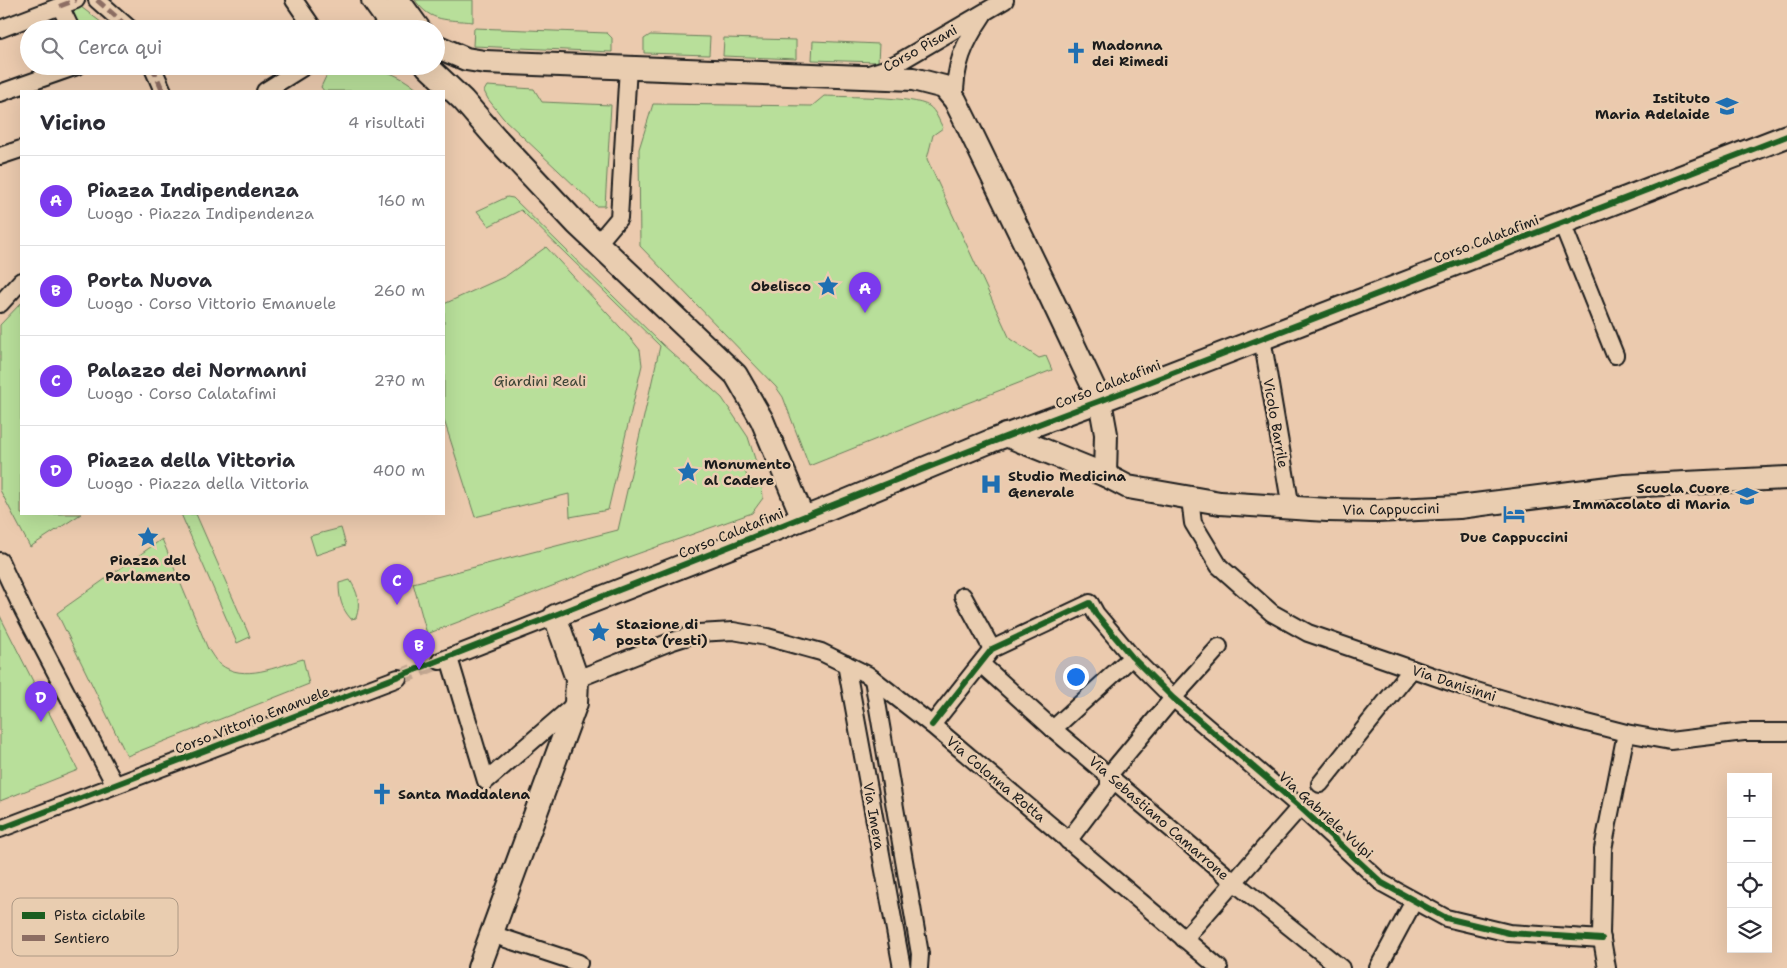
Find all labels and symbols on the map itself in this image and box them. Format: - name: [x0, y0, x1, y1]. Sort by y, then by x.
- street label: Corso Pisani: [880, 20, 960, 76]
- place label: Madonna dei Rimedi: [1092, 36, 1168, 70]
- church icon: Madonna dei Rimedi: [1063, 40, 1089, 66]
- place label: Istituto Maria Adelaide: [1595, 89, 1710, 123]
- school or university icon: Istituto Maria Adelaide: [1714, 93, 1740, 119]
- street label: Corso Calatafimi: [1431, 211, 1541, 267]
- pin: A: [849, 272, 881, 313]
- place icon: Obelisco: [815, 273, 841, 299]
- place label: Obelisco: [751, 277, 811, 295]
- street label: Corso Calatafimi: [1053, 356, 1163, 412]
- park label: Giardini Reali: [494, 372, 586, 390]
- street label: Vicolo Barrile: [1259, 377, 1293, 469]
- place label: Monumento al Cadere: [704, 455, 791, 489]
- place icon: Monumento al Cadere: [675, 459, 701, 485]
- place label: Studio Medicina Generale: [1008, 467, 1126, 501]
- hospital icon: Studio Medicina Generale: [978, 471, 1004, 497]
- place label: Scuola Cuore Immacolato di Maria: [1573, 479, 1730, 513]
- school or university icon: Scuola Cuore Immacolato di Maria: [1734, 483, 1760, 509]
- street label: Via Cappuccini: [1342, 499, 1440, 519]
- hotel icon: Due Cappuccini: [1501, 501, 1527, 527]
- street label: Corso Calatafimi: [676, 504, 786, 562]
- place icon: Piazza del Parlamento: [135, 524, 161, 550]
- place label: Due Cappuccini: [1460, 528, 1568, 546]
- place label: Piazza del Parlamento: [105, 551, 191, 585]
- pin: C: [381, 564, 413, 605]
- place label: Stazione di posta (resti): [616, 615, 708, 649]
- place icon: Stazione di posta (resti): [586, 619, 612, 645]
- pin: B: [403, 629, 435, 670]
- street label: Via Danisinni: [1409, 661, 1499, 705]
- your location: [1063, 664, 1089, 690]
- pin: D: [25, 681, 57, 722]
- street label: Corso Vittorio Emanuele: [172, 682, 332, 758]
- street label: Via Colonna Rotta: [943, 732, 1050, 826]
- street label: Via Sebastiano Camarrone: [1085, 752, 1233, 884]
- street label: Via Gabriele Vulpi: [1275, 768, 1377, 862]
- church icon: Santa Maddalena: [369, 781, 395, 807]
- street label: Via Imera: [859, 781, 889, 851]
- place label: Santa Maddalena: [398, 785, 531, 803]
- legend: [12, 898, 178, 956]
- text: Pista ciclabile: [54, 906, 146, 924]
- text: Sentiero: [54, 929, 109, 947]

